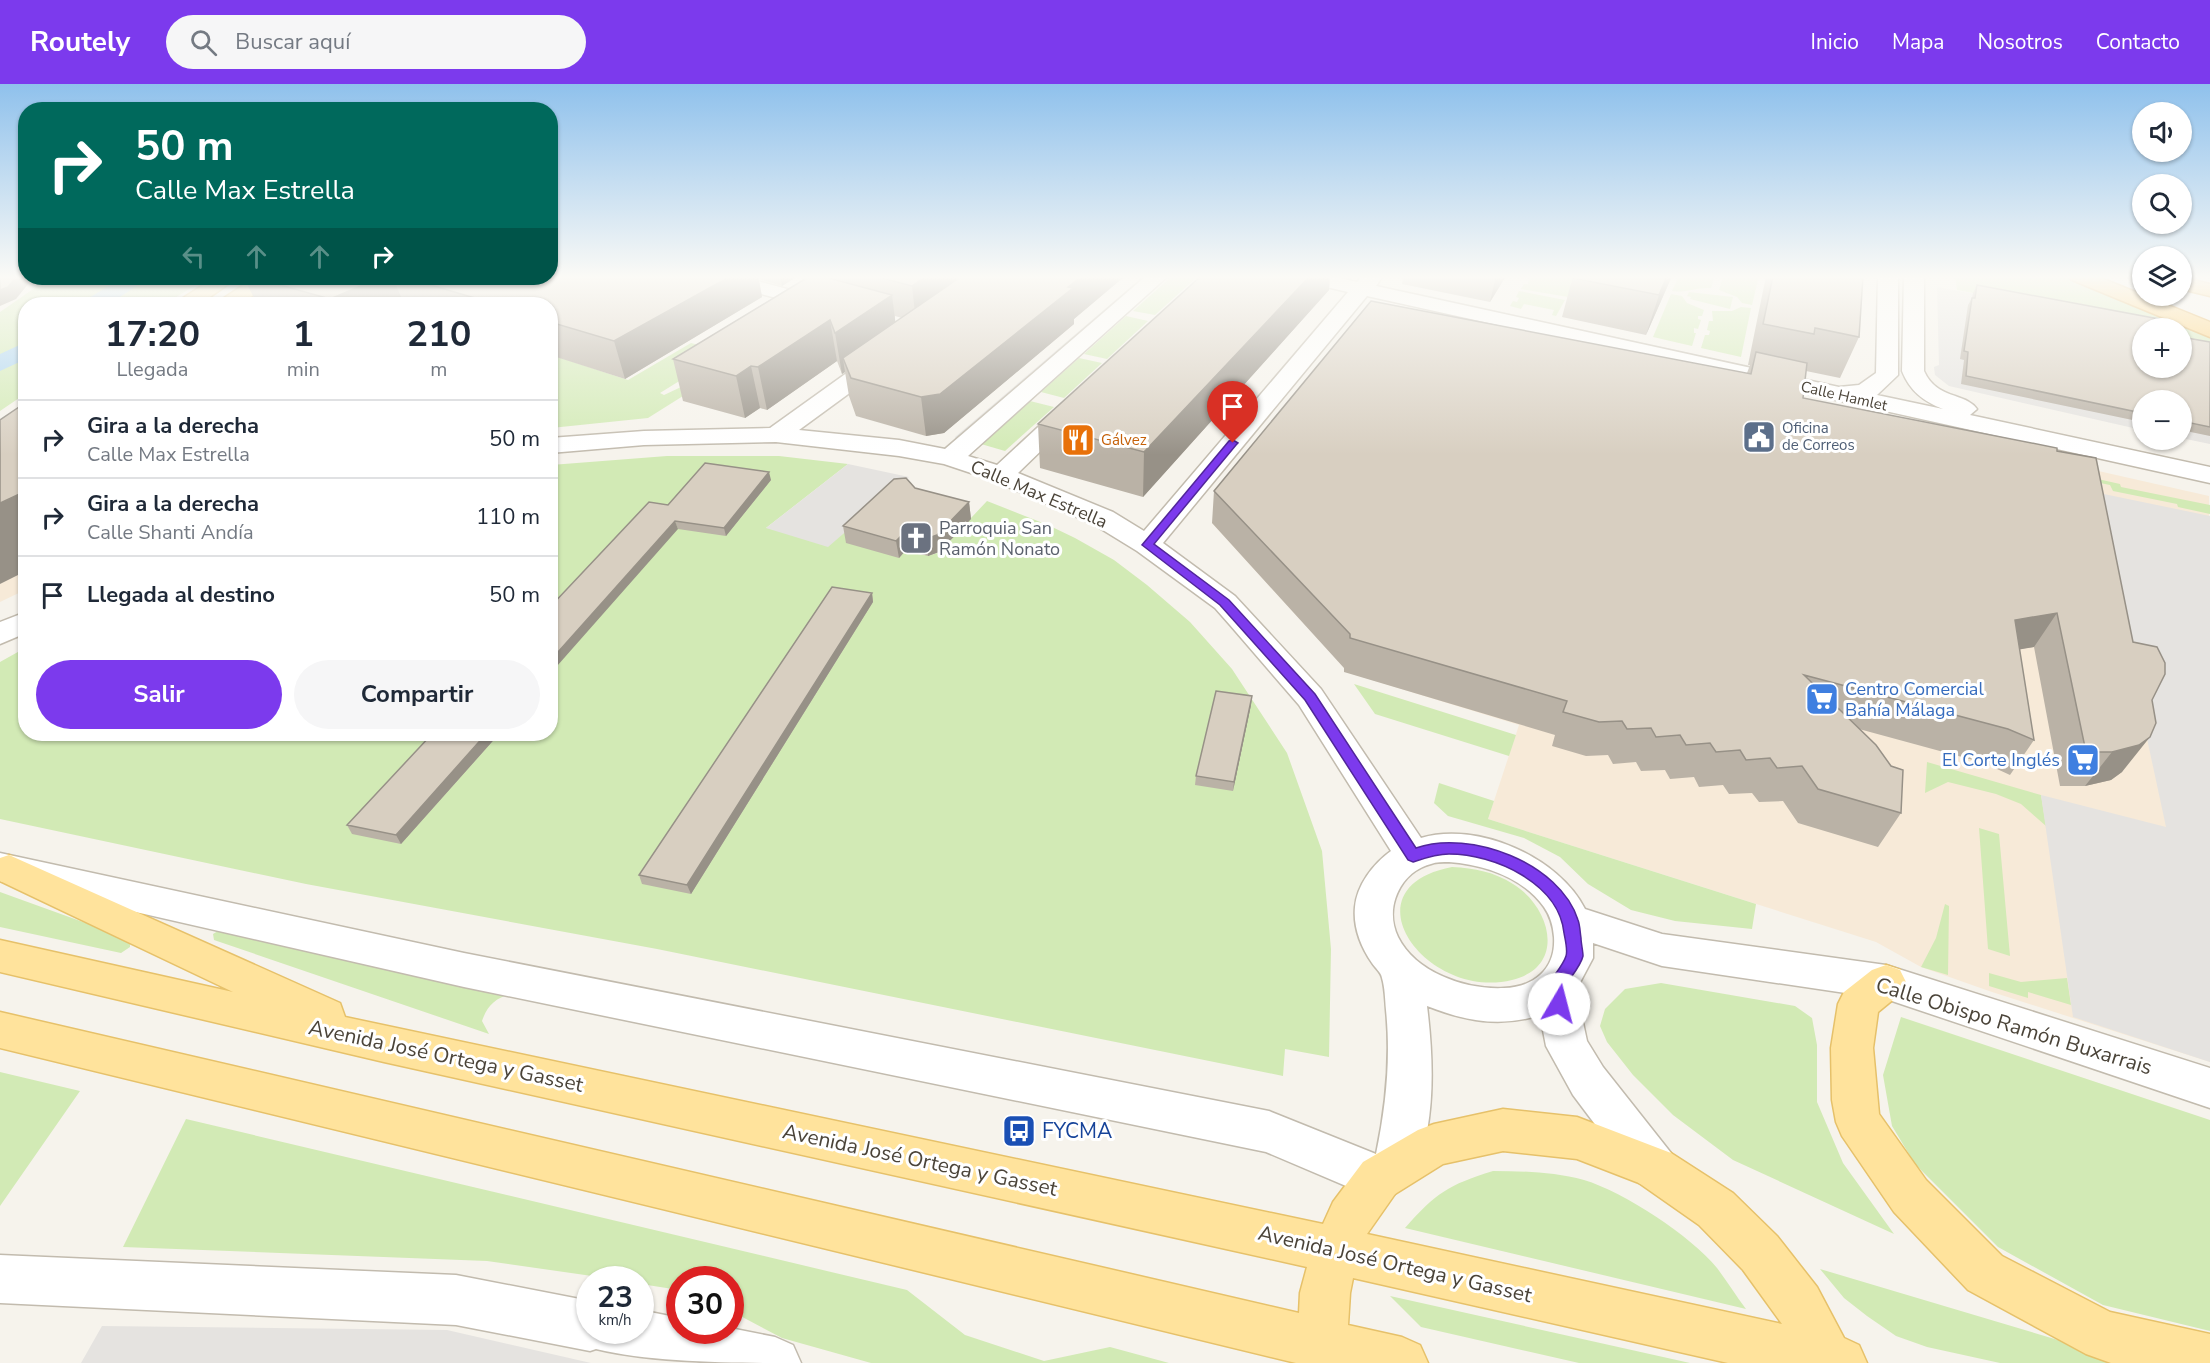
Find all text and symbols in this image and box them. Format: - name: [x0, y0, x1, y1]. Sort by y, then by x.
- search box: [166, 15, 586, 69]
- text: Routely: [30, 23, 130, 61]
- icon: search: [187, 26, 220, 59]
- text: Buscar aquí: [235, 27, 350, 57]
- text: Inicio: [1811, 28, 1859, 56]
- text: Mapa: [1892, 28, 1944, 56]
- text: Nosotros: [1977, 28, 2063, 56]
- text: Contacto: [2096, 28, 2180, 56]
- map controls: [2132, 102, 2192, 450]
- button: sound: [2132, 102, 2192, 162]
- text: 50 m: [135, 118, 234, 175]
- icon: right: [36, 126, 114, 204]
- text: Calle Max Estrella: [135, 172, 355, 209]
- button: search: [2132, 174, 2192, 234]
- icon: left: [177, 240, 210, 273]
- icon: ahead: [240, 240, 273, 273]
- icon: ahead: [303, 240, 336, 273]
- icon: right: [366, 240, 399, 273]
- button: layers: [2132, 246, 2192, 306]
- text: 17:20: [105, 310, 200, 359]
- text: 1: [292, 310, 314, 359]
- text: 210: [406, 310, 471, 359]
- button: +: [2132, 318, 2192, 378]
- text: Llegada: [116, 356, 188, 383]
- text: min: [287, 356, 320, 383]
- text: m: [430, 356, 447, 383]
- street label: Calle Hamlet: [1799, 376, 1890, 416]
- pin: [1207, 381, 1258, 443]
- icon: arrive: [1216, 390, 1249, 423]
- button: −: [2132, 390, 2192, 450]
- text: Gira a la derecha: [87, 411, 259, 441]
- place label: Oficina de Correos: [1782, 418, 1855, 455]
- public building icon: Oficina de Correos: [1741, 419, 1777, 455]
- restaurant icon: Gálvez: [1060, 422, 1096, 458]
- icon: right: [36, 423, 69, 456]
- text: 50 m: [489, 424, 540, 454]
- place label: Gálvez: [1101, 430, 1147, 450]
- text: Calle Max Estrella: [87, 441, 250, 468]
- street label: Calle Max Estrella: [967, 454, 1111, 534]
- text: Gira a la derecha: [87, 489, 259, 519]
- icon: right: [36, 501, 69, 534]
- text: 110 m: [476, 502, 540, 532]
- place label: Parroquia San Ramón Nonato: [939, 516, 1060, 561]
- text: Calle Shanti Andía: [87, 519, 254, 546]
- church icon: Parroquia San Ramón Nonato: [898, 520, 934, 556]
- icon: arrive: [36, 579, 69, 612]
- text: Llegada al destino: [87, 580, 275, 610]
- text: 50 m: [489, 580, 540, 610]
- button: Salir: [36, 660, 282, 729]
- button: Compartir: [294, 660, 540, 729]
- place label: Centro Comercial Bahía Málaga: [1845, 677, 1984, 722]
- supermarket icon: Centro Comercial Bahía Málaga: [1804, 681, 1840, 717]
- supermarket icon: El Corte Inglés: [2065, 742, 2101, 778]
- place label: El Corte Inglés: [1942, 748, 2060, 772]
- street label: Calle Obispo Ramón Buxarrais: [1872, 971, 2156, 1081]
- position arrow: [1527, 972, 1591, 1036]
- street label: Avenida José Ortega y Gasset: [306, 1013, 586, 1099]
- bus stop icon: FYCMA: [1001, 1113, 1037, 1149]
- street label: Avenida José Ortega y Gasset: [780, 1117, 1060, 1203]
- place label: FYCMA: [1042, 1117, 1112, 1145]
- street label: Avenida José Ortega y Gasset: [1255, 1219, 1535, 1309]
- speed limit sign: 30: [666, 1266, 744, 1344]
- text: 23: [597, 1277, 633, 1318]
- text: km/h: [598, 1310, 632, 1330]

